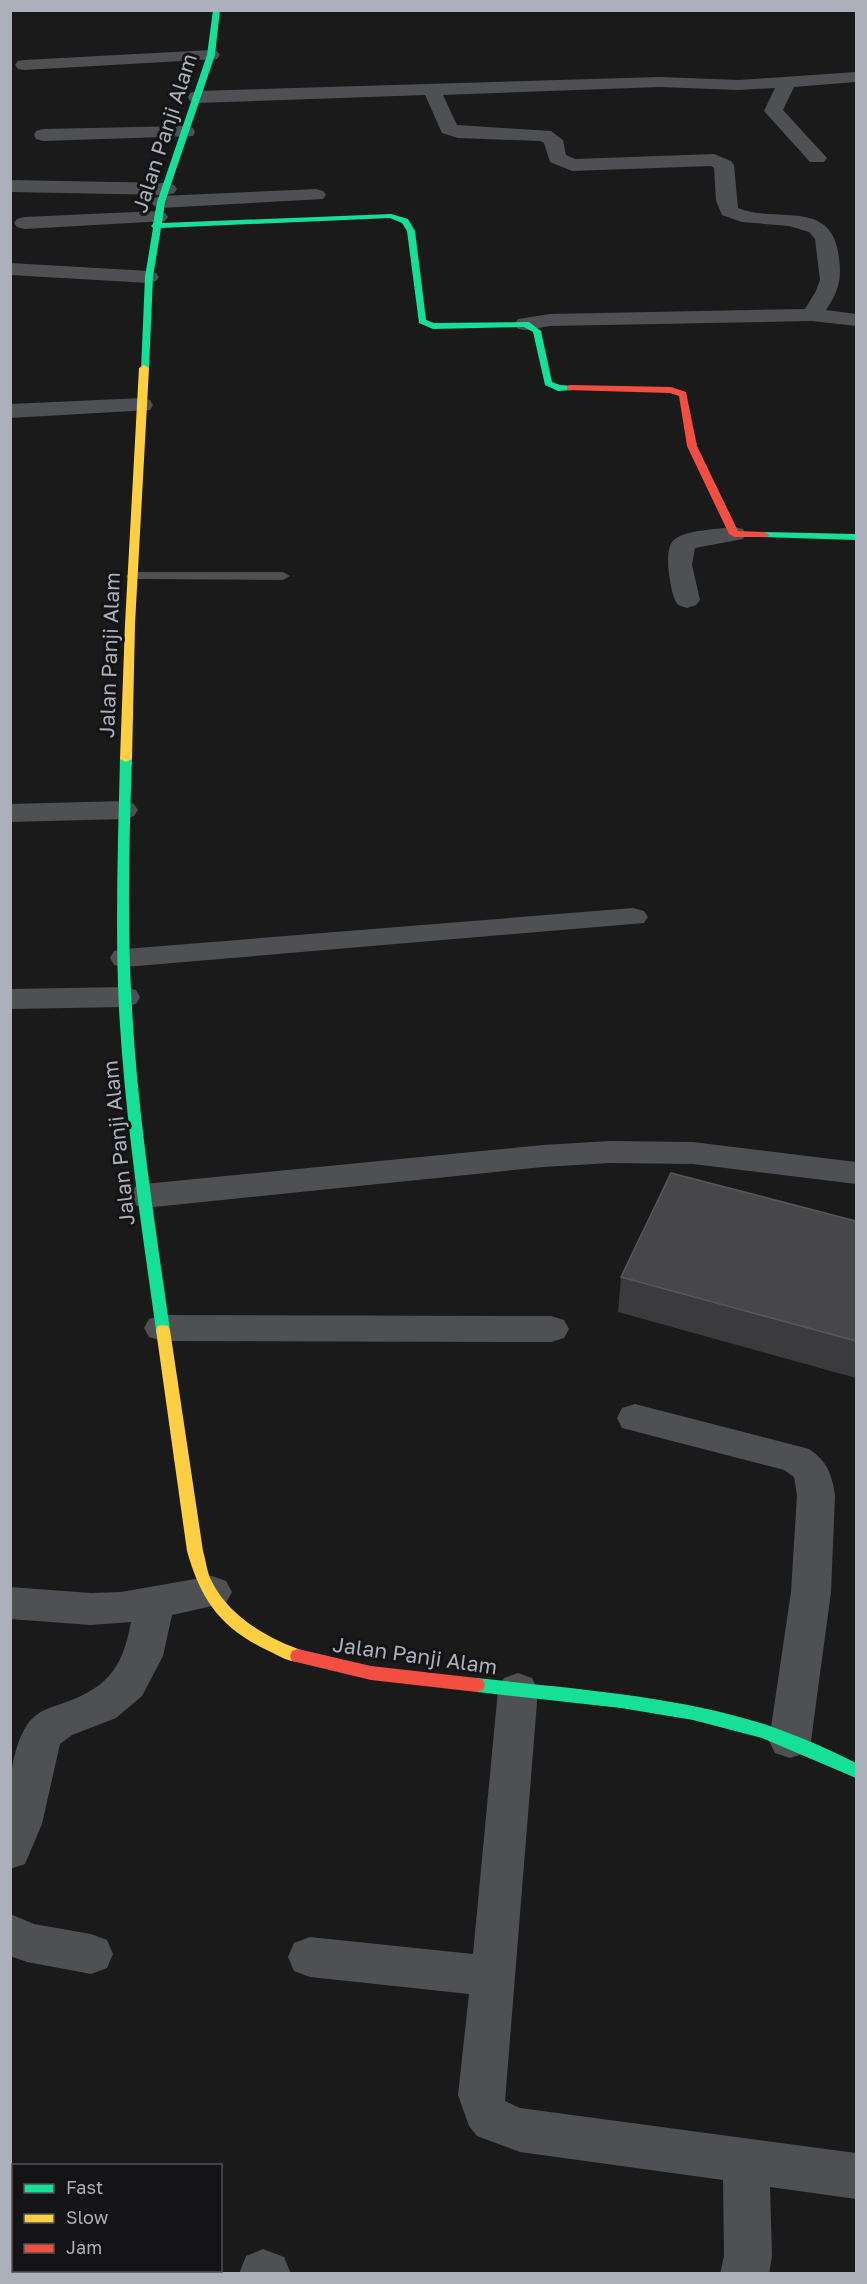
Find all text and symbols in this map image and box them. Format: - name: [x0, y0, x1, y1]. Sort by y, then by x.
- street label: Jalan Panji Alam: [126, 50, 202, 216]
- street label: Jalan Panji Alam: [93, 572, 125, 738]
- street label: Jalan Panji Alam: [96, 1059, 140, 1227]
- street label: Jalan Panji Alam: [331, 1631, 499, 1679]
- legend: [12, 2164, 222, 2272]
- text: Fast: [66, 2176, 103, 2198]
- text: Slow: [66, 2206, 109, 2228]
- text: Jam: [66, 2236, 102, 2258]

